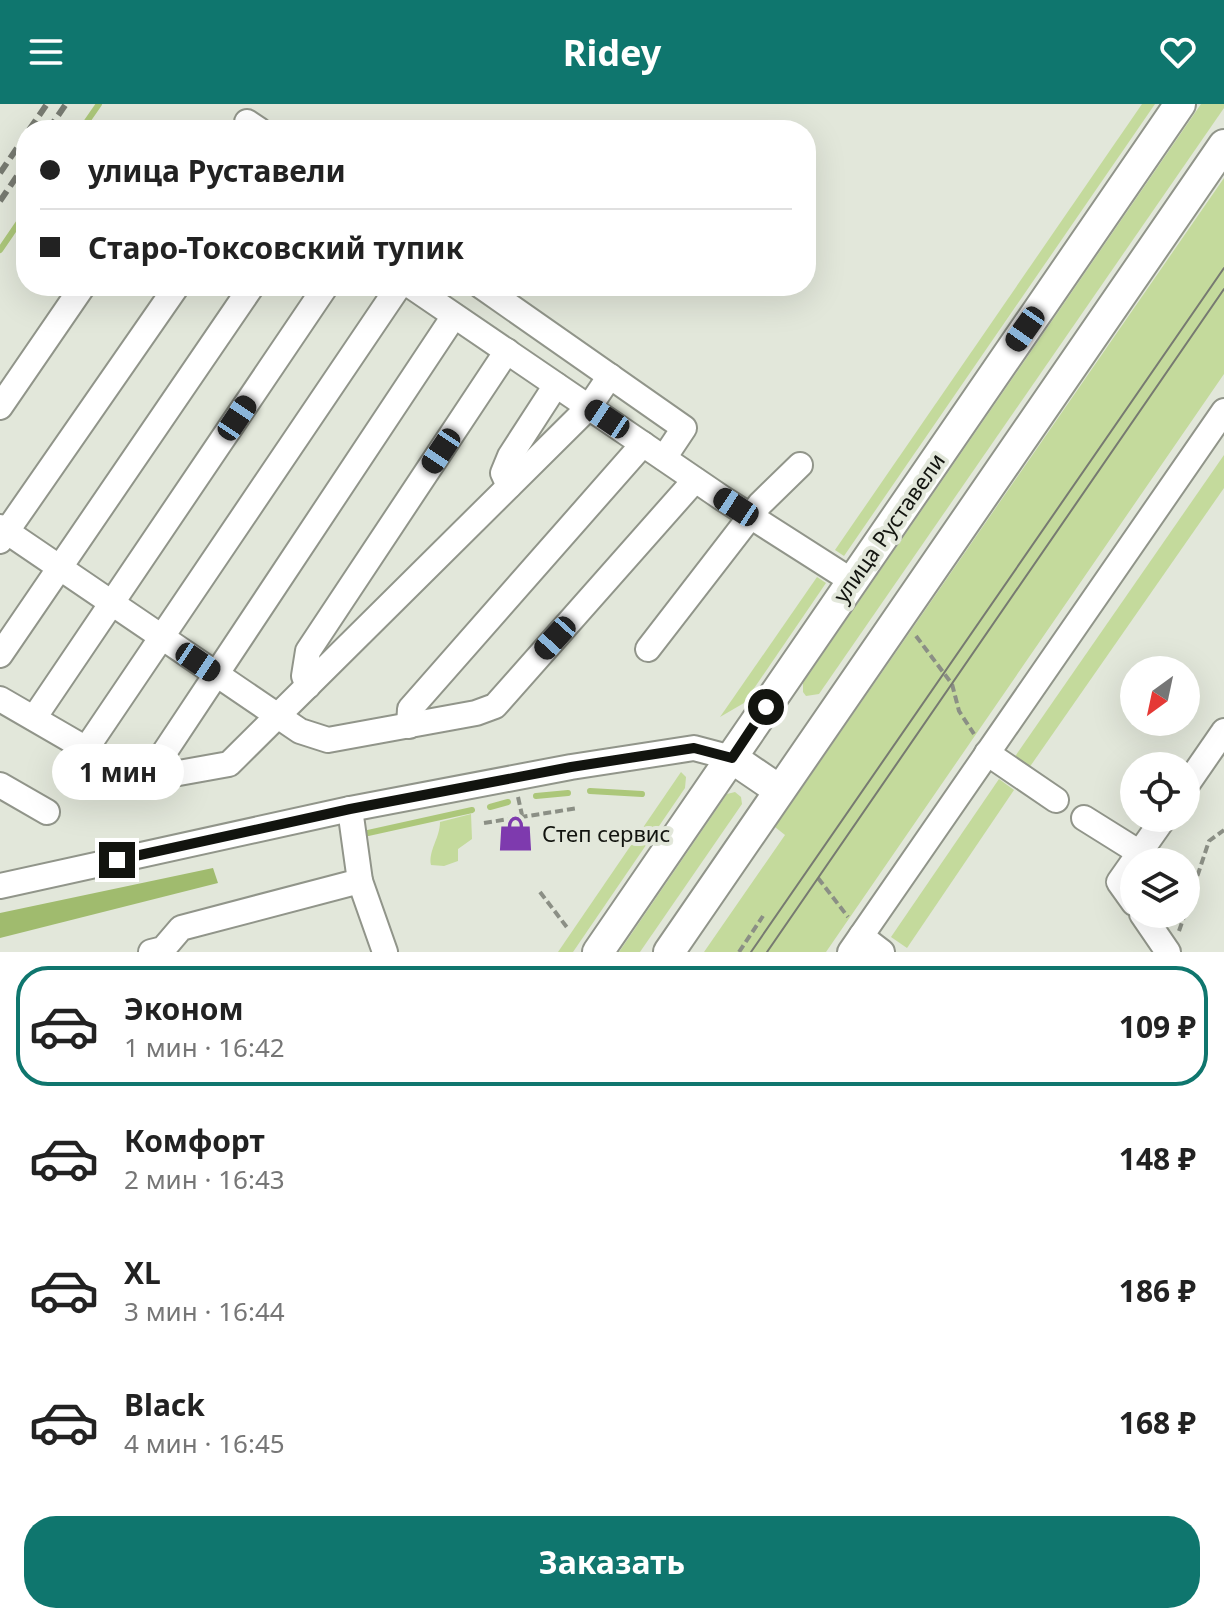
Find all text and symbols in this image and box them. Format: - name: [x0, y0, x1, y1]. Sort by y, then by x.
- text: Ridey: [563, 28, 661, 77]
- icon: menu: [24, 30, 68, 74]
- icon: heart: [1156, 30, 1200, 74]
- text: улица Руставели: [88, 150, 346, 191]
- text: Старо-Токсовский тупик: [88, 227, 464, 268]
- car: [1001, 302, 1049, 356]
- car: [214, 391, 260, 445]
- car: [580, 396, 634, 442]
- car: [418, 424, 464, 478]
- street label: улица Руставели: [825, 447, 951, 608]
- car: [709, 484, 763, 530]
- car: [530, 612, 580, 664]
- car: [171, 639, 225, 685]
- north arrow: [1120, 656, 1200, 736]
- map controls: [1120, 656, 1200, 928]
- route start: [748, 689, 784, 725]
- callout: 1 мин: [51, 744, 183, 800]
- button: locate: [1120, 752, 1200, 832]
- text: 1 мин: [79, 754, 157, 790]
- shop icon: Степ сервис: [497, 815, 535, 853]
- place label: Степ сервис: [542, 818, 670, 848]
- route end: [99, 842, 135, 878]
- button: layers: [1120, 848, 1200, 928]
- text: Эконом: [124, 988, 244, 1029]
- icon: car: [28, 990, 100, 1062]
- text: 109 ₽: [1119, 1006, 1196, 1047]
- text: 1 мин · 16:42: [124, 1029, 285, 1065]
- text: Комфорт: [124, 1120, 265, 1161]
- icon: car: [28, 1122, 100, 1194]
- text: 148 ₽: [1119, 1138, 1196, 1179]
- text: 2 мин · 16:43: [124, 1161, 285, 1197]
- text: XL: [124, 1252, 161, 1293]
- icon: car: [28, 1254, 100, 1326]
- text: 186 ₽: [1119, 1270, 1196, 1311]
- text: 3 мин · 16:44: [124, 1293, 285, 1329]
- text: Black: [124, 1384, 205, 1425]
- icon: car: [28, 1386, 100, 1458]
- text: 168 ₽: [1119, 1402, 1196, 1443]
- text: 4 мин · 16:45: [124, 1425, 285, 1461]
- button: Заказать: [24, 1516, 1200, 1608]

